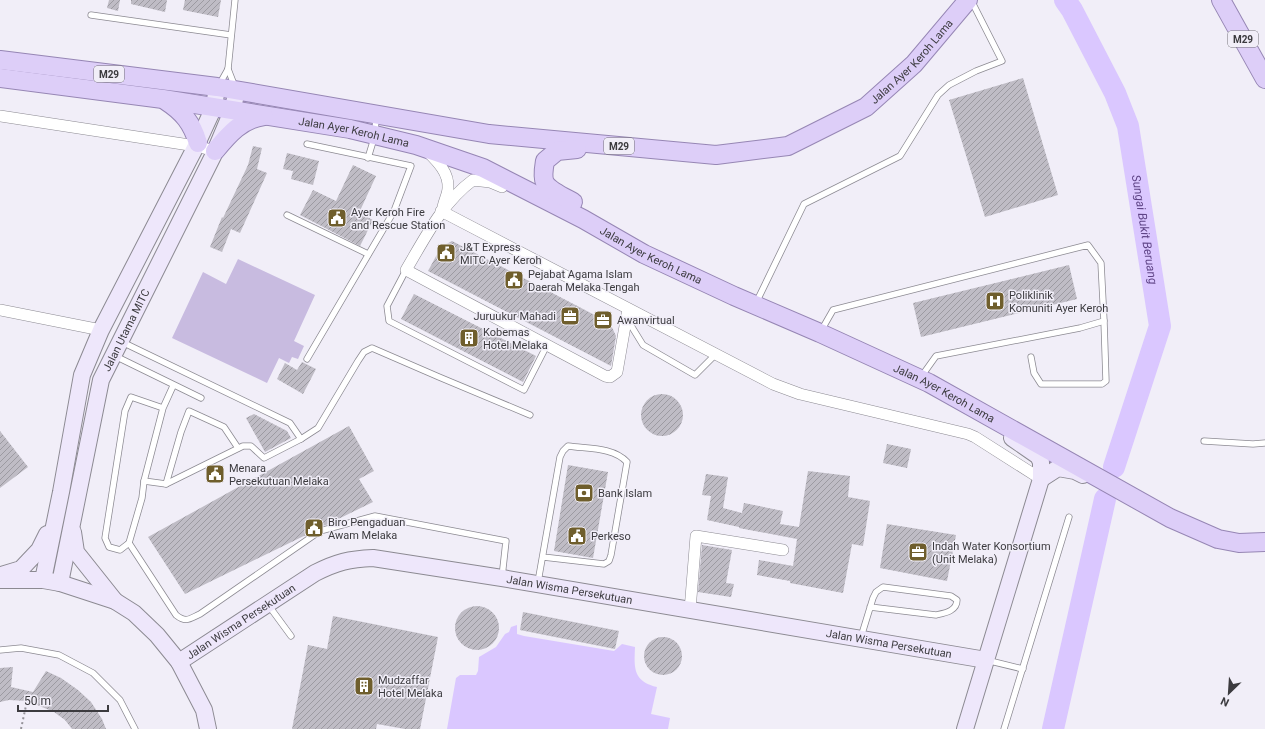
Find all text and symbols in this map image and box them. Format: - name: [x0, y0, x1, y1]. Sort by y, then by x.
- street label: Jalan Ayer Keroh Lama: [868, 17, 956, 107]
- road number: M29: [1228, 31, 1258, 47]
- road number: M29: [94, 66, 124, 82]
- street label: Jalan Ayer Keroh Lama: [297, 115, 410, 150]
- road number: M29: [604, 138, 634, 154]
- water label: Sungai Bukit Beruang: [1129, 174, 1160, 286]
- place label: Ayer Keroh Fire and Rescue Station: [351, 206, 445, 232]
- public building icon: Ayer Keroh Fire and Rescue Station: [326, 207, 348, 229]
- street label: Jalan Ayer Keroh Lama: [598, 224, 704, 287]
- place label: J&T Express MITC Ayer Keroh: [460, 241, 542, 267]
- public building icon: J&T Express MITC Ayer Keroh: [435, 242, 457, 264]
- place label: Pejabat Agama Islam Daerah Melaka Tengah: [528, 268, 640, 294]
- public building icon: Pejabat Agama Islam Daerah Melaka Tengah: [503, 269, 525, 291]
- street label: Jalan Utama MITC: [100, 287, 153, 374]
- place label: Poliklinik Komuniti Ayer Keroh: [1009, 289, 1108, 315]
- hospital icon: Poliklinik Komuniti Ayer Keroh: [984, 290, 1006, 312]
- office icon: Juruukur Mahadi: [559, 305, 581, 327]
- office icon: Awanvirtual: [592, 309, 614, 331]
- place label: Juruukur Mahadi: [473, 310, 556, 323]
- place label: Awanvirtual: [617, 314, 675, 327]
- place label: Kobemas Hotel Melaka: [483, 326, 548, 352]
- building icon: Kobemas Hotel Melaka: [458, 327, 480, 349]
- street label: Jalan Ayer Keroh Lama: [891, 362, 997, 426]
- place label: Menara Persekutuan Melaka: [229, 462, 329, 488]
- public building icon: Menara Persekutuan Melaka: [204, 463, 226, 485]
- bank icon: Bank Islam: [573, 482, 595, 504]
- place label: Bank Islam: [598, 487, 652, 500]
- place label: Biro Pengaduan Awam Melaka: [328, 516, 405, 542]
- public building icon: Biro Pengaduan Awam Melaka: [303, 517, 325, 539]
- public building icon: Perkeso: [566, 525, 588, 547]
- place label: Perkeso: [591, 530, 631, 543]
- place label: Indah Water Konsortium (Unit Melaka): [932, 540, 1051, 566]
- office icon: Indah Water Konsortium (Unit Melaka): [907, 541, 929, 563]
- street label: Jalan Wisma Persekutuan: [505, 573, 633, 607]
- street label: Jalan Wisma Persekutuan: [184, 582, 298, 662]
- street label: Jalan Wisma Persekutuan: [825, 627, 953, 661]
- north arrow: [1209, 673, 1249, 713]
- place label: Mudzaffar Hotel Melaka: [378, 674, 443, 700]
- building icon: Mudzaffar Hotel Melaka: [353, 675, 375, 697]
- scale bar: [18, 687, 108, 713]
- text: 50 m: [24, 694, 51, 708]
- text: N: [1219, 694, 1231, 709]

